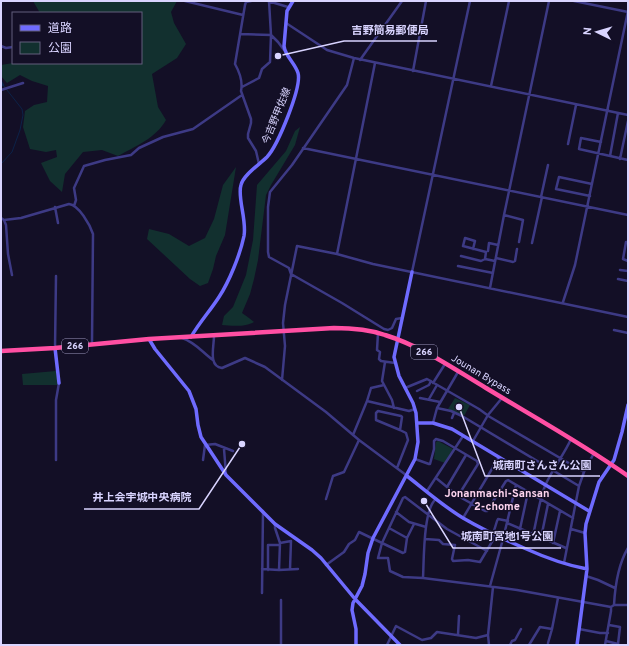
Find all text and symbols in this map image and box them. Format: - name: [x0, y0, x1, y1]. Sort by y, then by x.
- legend: [12, 12, 142, 64]
- north arrow: [577, 12, 617, 52]
- callout: 吉野簡易郵便局: [344, 18, 437, 41]
- text: 道路: [48, 21, 72, 37]
- text: 吉野簡易郵便局: [352, 24, 429, 38]
- text: N: [581, 27, 595, 36]
- text: 公園: [48, 41, 72, 57]
- street label: 今吉野甲佐線: [260, 86, 294, 146]
- road number: 266: [62, 339, 88, 353]
- road number: 266: [411, 345, 437, 359]
- street label: Jounan Bypass: [449, 352, 514, 398]
- callout: 城南町さんさん公園: [485, 453, 600, 476]
- text: 城南町さんさん公園: [493, 459, 592, 473]
- callout: 井上会宇城中央病院: [84, 486, 199, 509]
- district label: Jonanmachi-Sansan 2-chome: [445, 487, 549, 514]
- text: 井上会宇城中央病院: [93, 491, 192, 505]
- callout: 城南町宮地1号公園: [453, 525, 561, 548]
- text: 城南町宮地1号公園: [461, 530, 553, 544]

